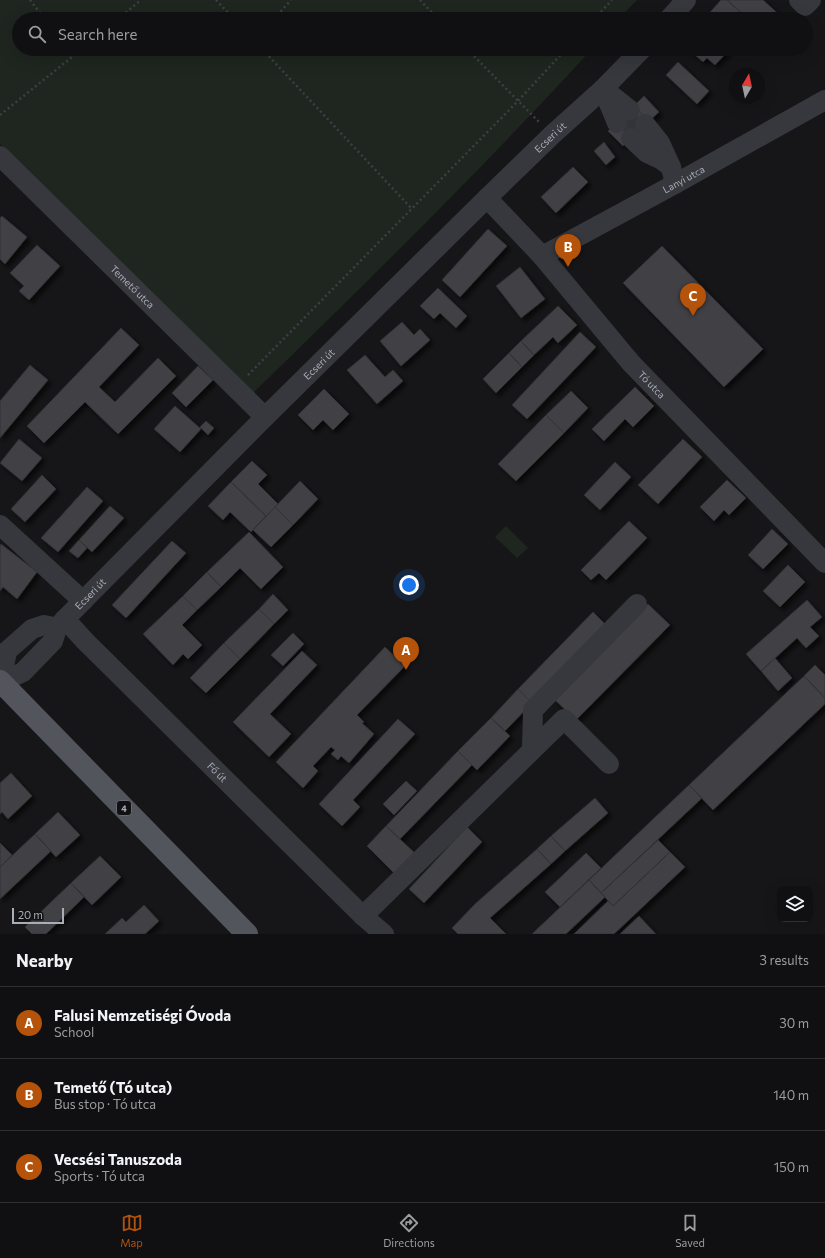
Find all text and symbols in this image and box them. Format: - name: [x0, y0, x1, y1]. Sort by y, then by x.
- search box: [12, 12, 813, 56]
- icon: search: [26, 23, 48, 45]
- text: Search here: [58, 25, 137, 43]
- north arrow: [729, 68, 765, 104]
- street label: Ecseri út: [532, 119, 568, 155]
- street label: Lanyi utca: [660, 163, 707, 196]
- pin: B: [555, 234, 581, 267]
- street label: Temető utca: [108, 262, 157, 311]
- pin: C: [680, 283, 706, 316]
- street label: Ecseri út: [301, 346, 337, 382]
- street label: Tó utca: [636, 368, 668, 401]
- your location: [399, 575, 419, 595]
- street label: Ecseri út: [72, 576, 108, 612]
- pin: A: [393, 637, 419, 670]
- street label: Fő út: [205, 760, 230, 784]
- road number: 4: [117, 801, 131, 815]
- map controls: [777, 886, 813, 922]
- button: layers: [777, 886, 813, 922]
- scale bar: [12, 906, 64, 925]
- text: 20 m: [18, 908, 43, 921]
- text: Nearby: [16, 950, 73, 971]
- text: 3 results: [760, 952, 809, 968]
- text: Falusi Nemzetiségi Óvoda: [54, 1006, 231, 1024]
- text: A: [24, 1015, 34, 1031]
- text: 30 m: [779, 1015, 809, 1031]
- text: School: [54, 1024, 94, 1040]
- text: Temető (Tó utca): [54, 1078, 172, 1096]
- text: B: [25, 1087, 33, 1103]
- text: 140 m: [773, 1087, 809, 1103]
- text: Bus stop · Tó utca: [54, 1096, 156, 1112]
- text: Vecsési Tanuszoda: [54, 1150, 182, 1168]
- text: C: [25, 1159, 33, 1175]
- text: 150 m: [774, 1159, 809, 1175]
- text: Sports · Tó utca: [54, 1168, 145, 1184]
- tab: Map: [120, 1212, 143, 1249]
- tab: Directions: [383, 1212, 435, 1249]
- tab: Saved: [675, 1212, 705, 1249]

